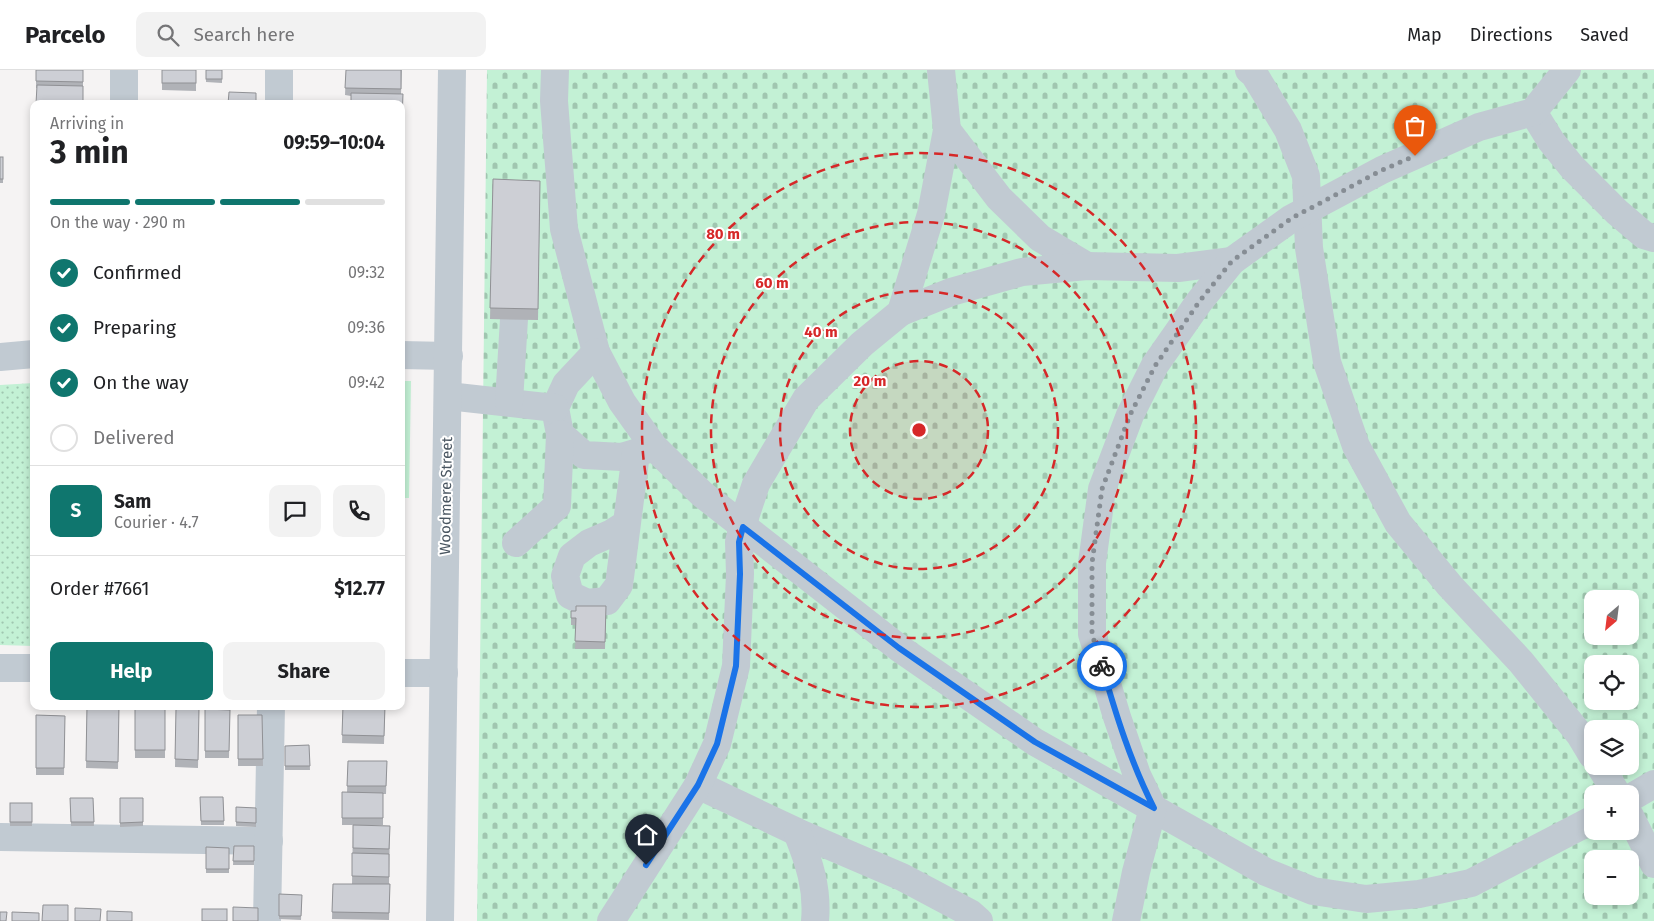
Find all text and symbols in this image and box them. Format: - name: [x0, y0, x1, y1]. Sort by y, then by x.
- search box: [136, 12, 486, 57]
- text: Parcelo: [25, 21, 106, 49]
- icon: search: [154, 21, 182, 49]
- text: Search here: [194, 23, 295, 46]
- text: Map: [1407, 24, 1442, 46]
- text: Directions: [1470, 24, 1552, 46]
- text: Saved: [1580, 24, 1629, 46]
- pin: [1394, 105, 1436, 156]
- icon: bag: [1401, 112, 1429, 140]
- text: Arriving in: [50, 114, 124, 133]
- text: 09:59–10:04: [283, 131, 385, 154]
- text: 3 min: [50, 133, 129, 171]
- text: On the way · 290 m: [50, 213, 186, 232]
- text: 80 m: [706, 225, 740, 243]
- icon: check: [50, 259, 78, 287]
- text: Confirmed: [93, 261, 182, 284]
- text: 09:32: [348, 263, 385, 282]
- text: 60 m: [755, 274, 789, 292]
- icon: check: [50, 314, 78, 342]
- text: Preparing: [93, 316, 176, 339]
- text: 09:36: [347, 318, 385, 337]
- text: 40 m: [804, 323, 838, 341]
- icon: check: [50, 369, 78, 397]
- text: On the way: [93, 371, 189, 394]
- text: 20 m: [854, 372, 886, 390]
- text: 09:42: [348, 373, 385, 392]
- centre of rings: [910, 421, 928, 439]
- text: Delivered: [93, 426, 175, 449]
- street label: Woodmere Street: [436, 436, 456, 555]
- button: chat: [269, 485, 321, 537]
- button: phone: [333, 485, 385, 537]
- text: Sam: [114, 490, 151, 513]
- text: S: [71, 499, 81, 522]
- text: Courier · 4.7: [114, 513, 199, 532]
- text: Order #7661: [50, 577, 149, 600]
- text: $12.77: [334, 577, 385, 600]
- north arrow: [1584, 590, 1639, 645]
- map controls: [1584, 590, 1639, 905]
- courier: [1077, 641, 1127, 691]
- button: Help: [50, 642, 213, 700]
- button: Share: [223, 642, 385, 700]
- icon: bike: [1088, 652, 1116, 680]
- button: locate: [1584, 655, 1639, 710]
- button: layers: [1584, 720, 1639, 775]
- button: +: [1584, 785, 1639, 840]
- pin: [625, 814, 667, 865]
- icon: home: [632, 821, 660, 849]
- button: −: [1584, 850, 1639, 905]

